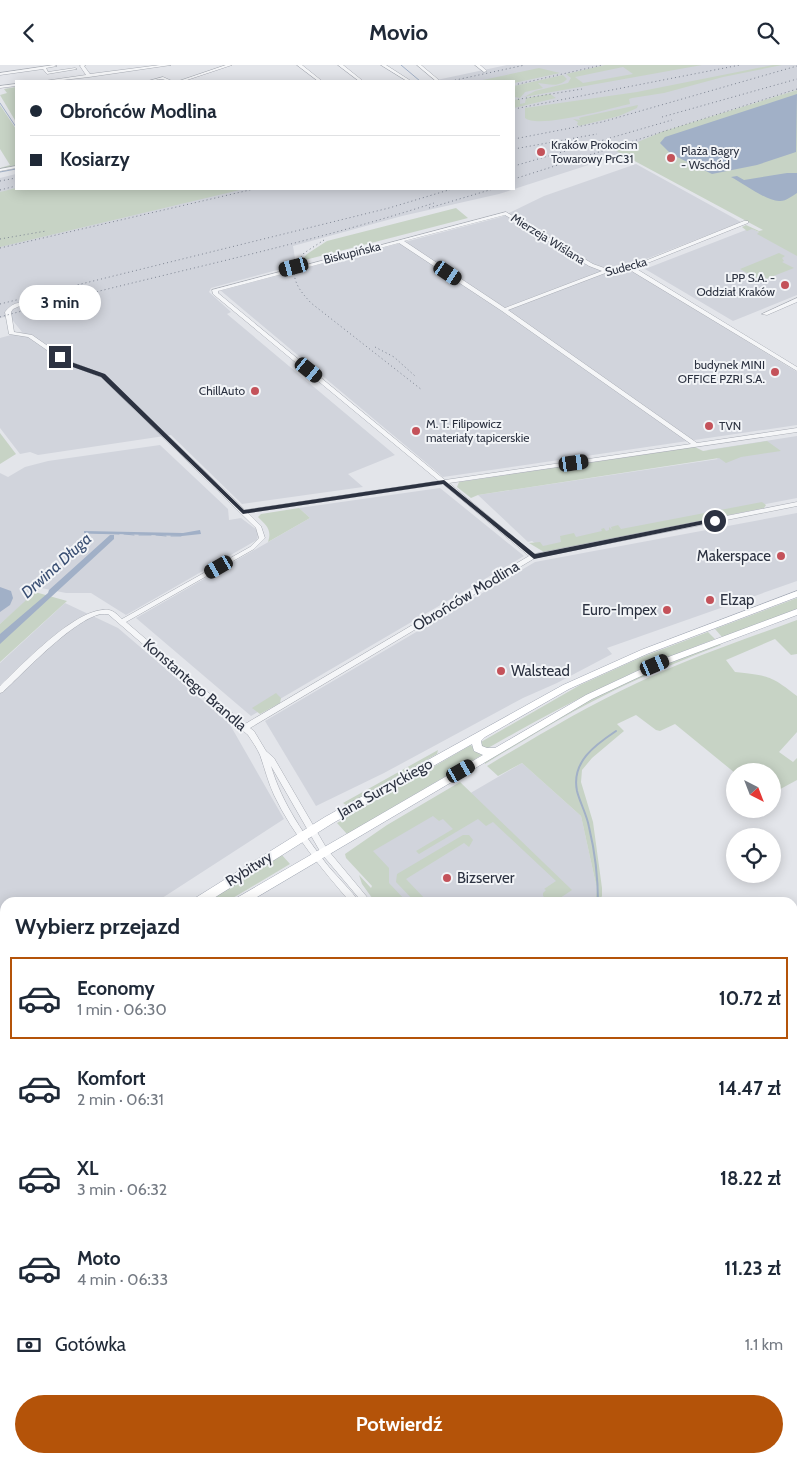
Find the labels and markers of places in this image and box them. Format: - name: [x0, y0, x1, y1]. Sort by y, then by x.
- place label: Kraków Prokocim Towarowy PrC31: [551, 137, 638, 166]
- place label: Plaża Bagry - Wschód: [681, 143, 739, 172]
- marker: Kraków Prokocim Towarowy PrC31: [535, 146, 547, 158]
- marker: Plaża Bagry - Wschód: [665, 152, 677, 164]
- place label: LPP S.A. - Oddział Kraków: [696, 270, 775, 299]
- marker: LPP S.A. - Oddział Kraków: [779, 279, 791, 291]
- place label: budynek MINI OFFICE PZRI S.A.: [678, 357, 765, 386]
- marker: budynek MINI OFFICE PZRI S.A.: [769, 366, 781, 378]
- place label: ChillAuto: [199, 383, 245, 398]
- marker: ChillAuto: [249, 385, 261, 397]
- place label: M. T. Filipowicz materiały tapicerskie: [426, 416, 529, 445]
- place label: TVN: [719, 418, 741, 433]
- marker: TVN: [703, 420, 715, 432]
- marker: M. T. Filipowicz materiały tapicerskie: [410, 425, 422, 437]
- place label: Makerspace: [697, 547, 771, 565]
- marker: Makerspace: [775, 550, 787, 562]
- place label: Elzap: [720, 591, 754, 609]
- marker: Elzap: [704, 594, 716, 606]
- place label: Euro-Impex: [582, 601, 657, 619]
- marker: Euro-Impex: [661, 604, 673, 616]
- place label: Walstead: [511, 662, 570, 680]
- marker: Walstead: [495, 665, 507, 677]
- place label: Bizserver: [457, 869, 515, 887]
- marker: Bizserver: [441, 872, 453, 884]

